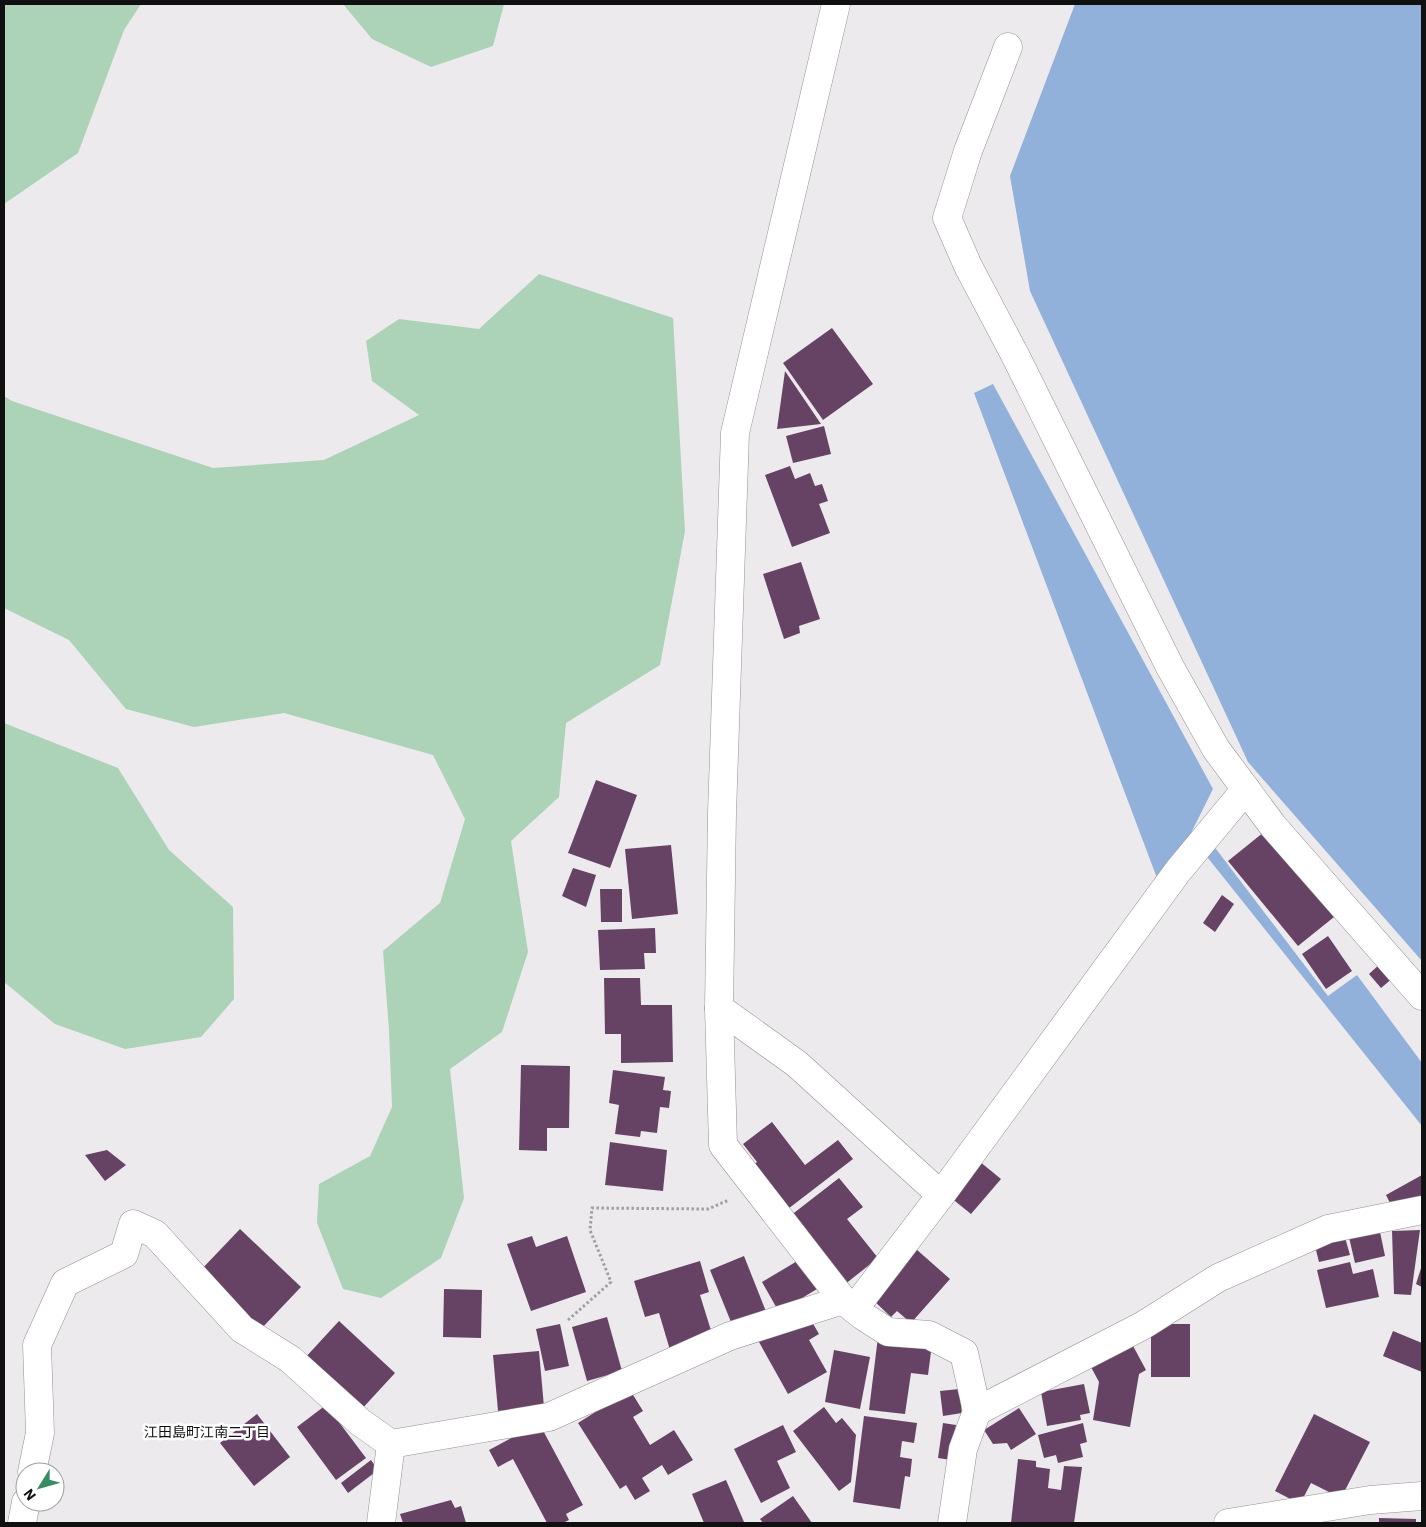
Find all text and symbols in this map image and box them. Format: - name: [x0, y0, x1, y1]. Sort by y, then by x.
- district label: 江田島町江南二丁目: [144, 1423, 270, 1441]
- north arrow: [15, 1462, 65, 1512]
- text: N: [19, 1485, 40, 1504]

